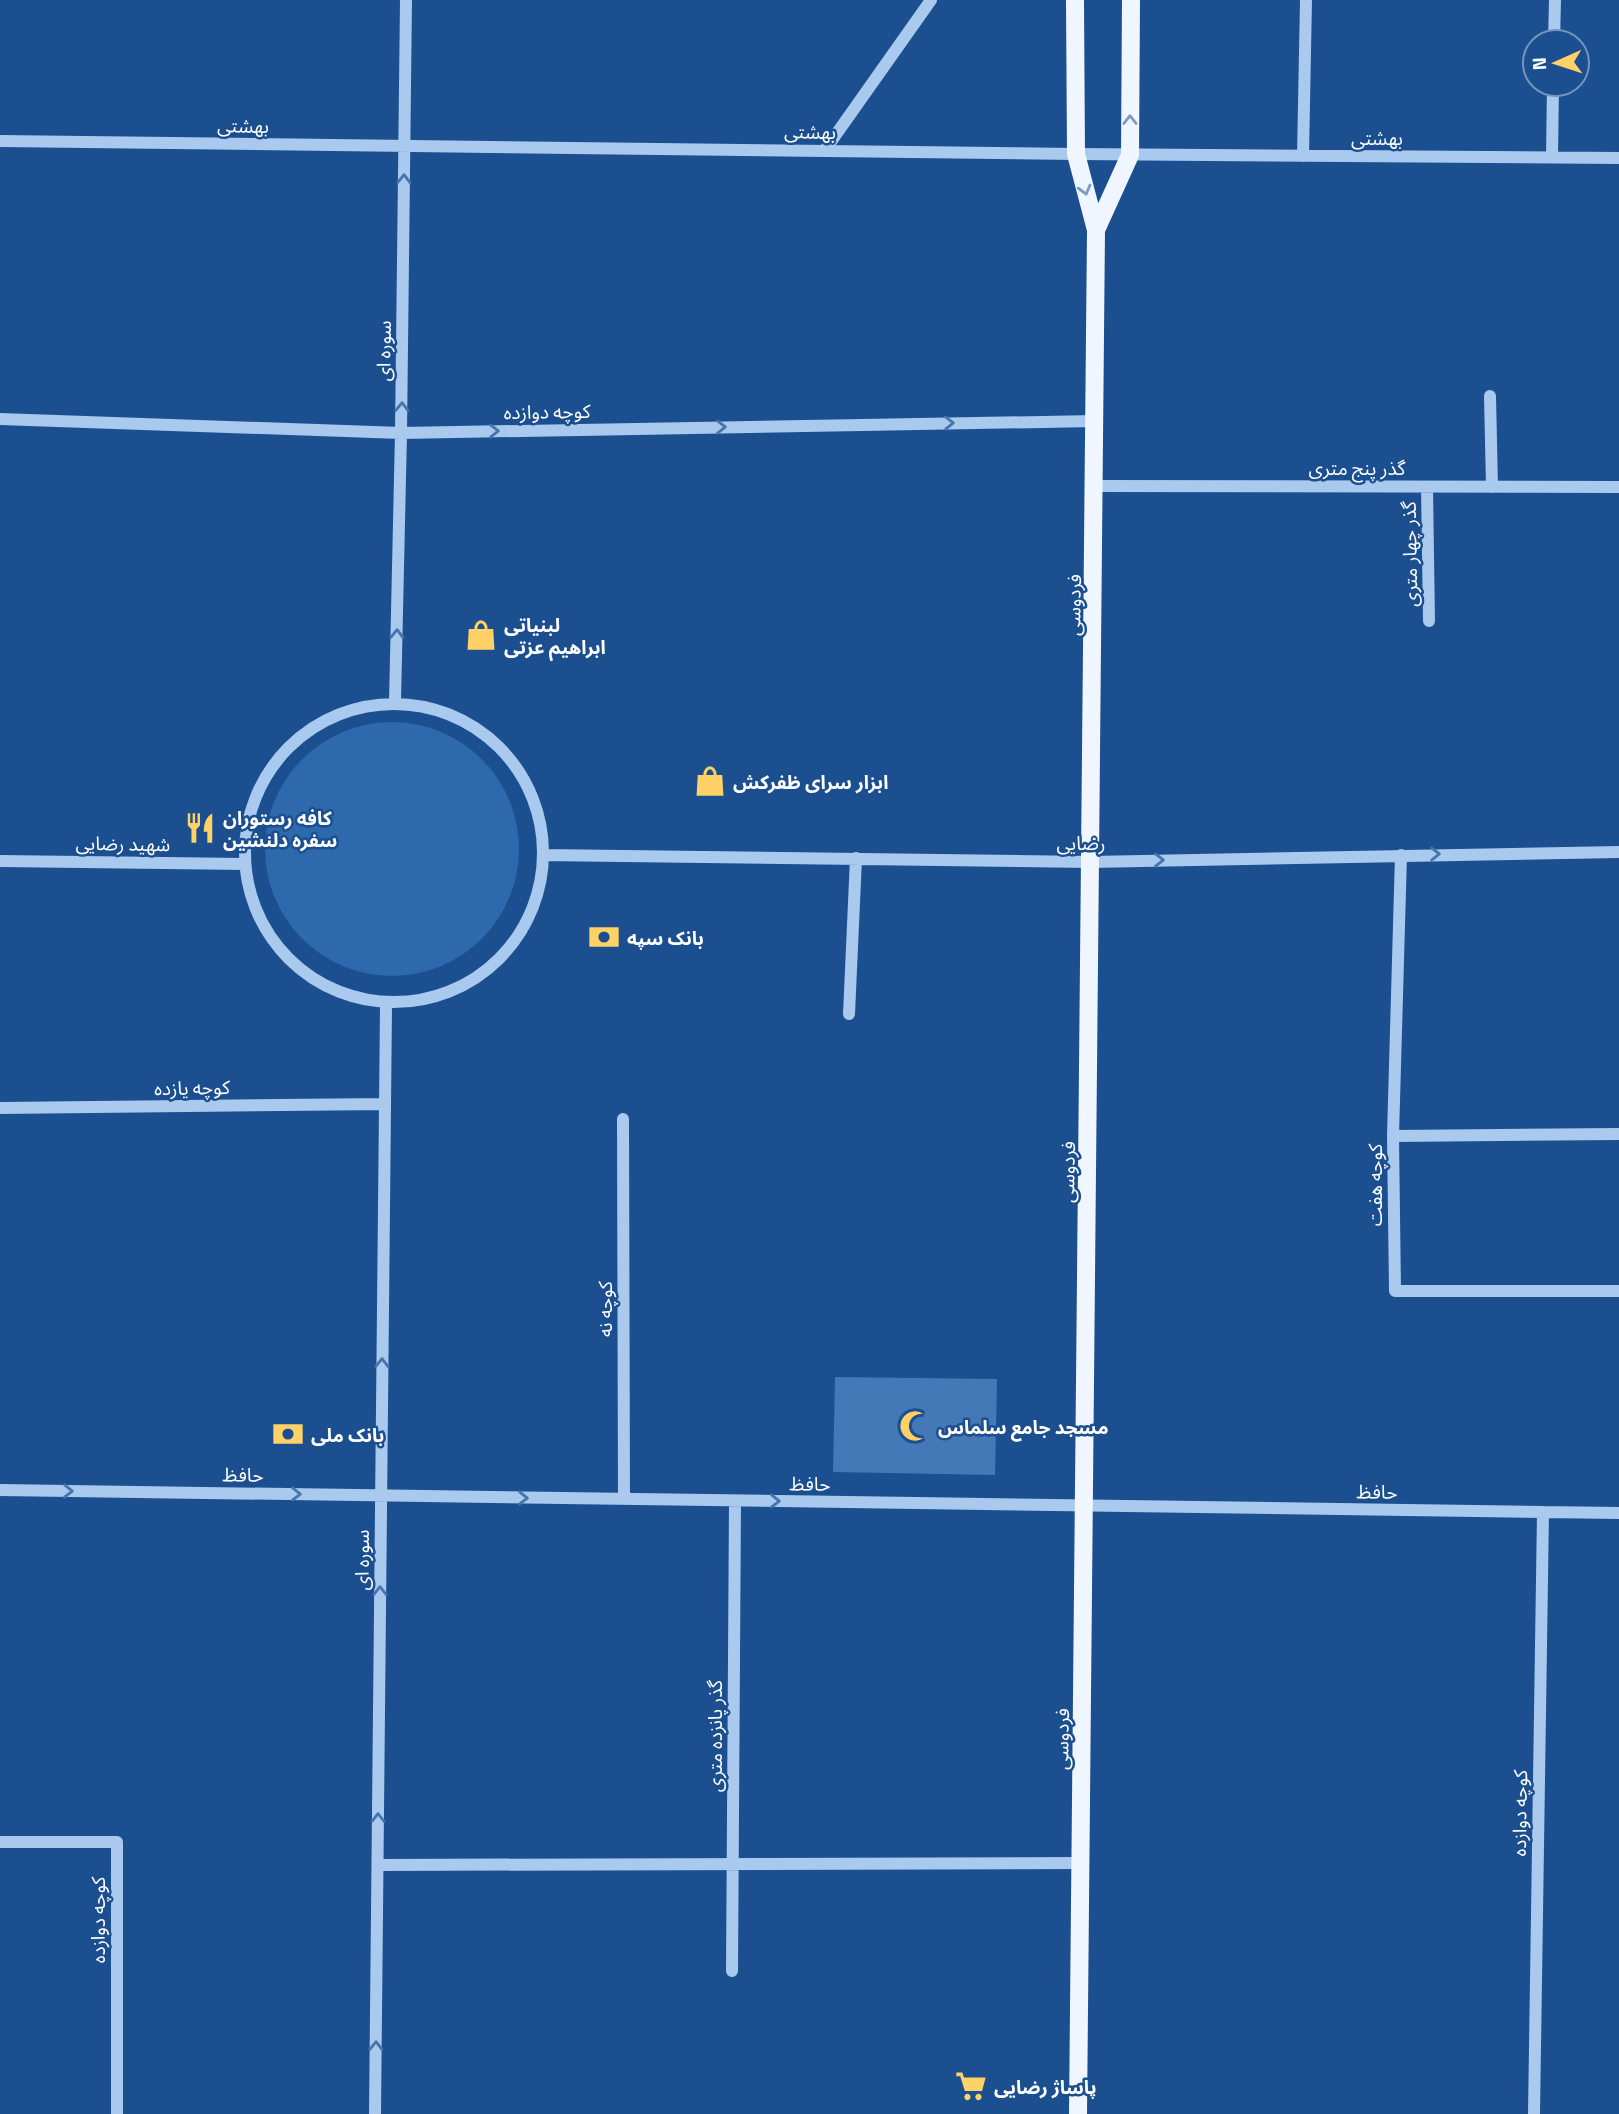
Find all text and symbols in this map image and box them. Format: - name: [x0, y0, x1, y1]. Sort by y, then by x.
- north arrow: [1521, 28, 1591, 98]
- text: N: [1524, 57, 1553, 71]
- street label: بهشتی: [217, 110, 269, 140]
- one-way arrow: [1122, 114, 1138, 125]
- street label: بهشتی: [784, 116, 836, 146]
- street label: بهشتی: [1351, 123, 1403, 152]
- one-way arrow: [396, 173, 412, 184]
- one-way arrow: [1077, 183, 1092, 195]
- street label: سوره ای: [368, 320, 398, 382]
- street label: کوچه دوازده: [503, 396, 592, 426]
- one-way arrow: [394, 401, 409, 412]
- one-way arrow: [944, 415, 955, 431]
- one-way arrow: [717, 419, 727, 435]
- one-way arrow: [489, 423, 500, 439]
- street label: گذر پنج متری: [1309, 453, 1407, 483]
- street label: گذر چهار متری: [1394, 500, 1424, 607]
- street label: فردوسی: [1058, 574, 1088, 636]
- place label: لبنیاتی ابراهیم عزتی: [504, 610, 606, 662]
- shop icon: لبنیاتی ابراهیم عزتی: [464, 618, 498, 652]
- one-way arrow: [389, 628, 404, 639]
- shop icon: ابزار سرای ظفرکش: [693, 764, 727, 798]
- place label: ابزار سرای ظفرکش: [733, 767, 888, 796]
- place label: کافه رستوران سفره دلنشین: [223, 803, 337, 854]
- restaurant icon: کافه رستوران سفره دلنشین: [183, 811, 217, 845]
- street label: شهید رضایی: [75, 828, 171, 858]
- street label: رضایی: [1057, 828, 1105, 857]
- one-way arrow: [1430, 847, 1441, 862]
- one-way arrow: [1154, 853, 1165, 868]
- bank icon: بانک سپه: [587, 920, 621, 954]
- place label: بانک سپه: [627, 923, 704, 952]
- street label: کوچه یازده: [154, 1072, 231, 1102]
- street label: فردوسی: [1052, 1141, 1082, 1203]
- street label: کوچه هفت: [1360, 1143, 1389, 1226]
- street label: کوچه نه: [590, 1280, 619, 1337]
- one-way arrow: [374, 1358, 390, 1368]
- mosque icon: مسجد جامع سلماس: [898, 1409, 932, 1443]
- place label: مسجد جامع سلماس: [938, 1412, 1108, 1442]
- bank icon: بانک ملی: [271, 1417, 305, 1451]
- place label: بانک ملی: [311, 1420, 384, 1449]
- street label: حافظ: [222, 1459, 264, 1489]
- street label: حافظ: [789, 1468, 831, 1498]
- street label: حافظ: [1356, 1476, 1398, 1506]
- one-way arrow: [63, 1483, 74, 1499]
- one-way arrow: [290, 1487, 301, 1502]
- one-way arrow: [518, 1490, 529, 1506]
- one-way arrow: [770, 1493, 781, 1509]
- street label: سوره ای: [347, 1530, 376, 1590]
- one-way arrow: [372, 1585, 388, 1596]
- street label: گذر پانزده متری: [700, 1679, 729, 1792]
- street label: فردوسی: [1046, 1708, 1076, 1770]
- street label: کوچه دوازده: [1504, 1768, 1534, 1857]
- one-way arrow: [371, 1813, 386, 1824]
- street label: کوچه دوازده: [83, 1876, 112, 1963]
- one-way arrow: [368, 2040, 384, 2051]
- supermarket icon: پاساژ رضایی: [954, 2069, 988, 2103]
- place label: پاساژ رضایی: [994, 2072, 1097, 2101]

